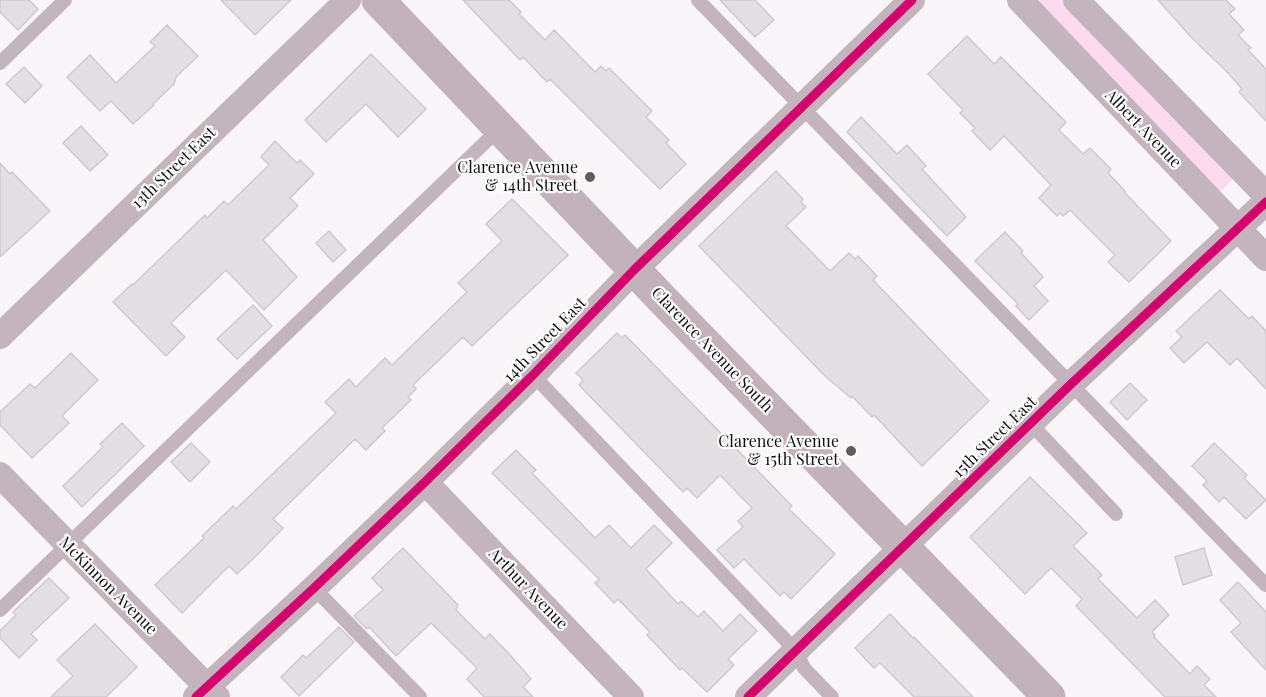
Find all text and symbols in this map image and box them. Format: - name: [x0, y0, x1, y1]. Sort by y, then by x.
- street label: Albert Avenue: [1101, 86, 1185, 172]
- street label: 13th Street East: [128, 123, 220, 213]
- place label: Clarence Avenue & 14th Street: [457, 158, 578, 196]
- marker: Clarence Avenue & 14th Street: [583, 170, 597, 184]
- street label: Clarence Avenue South: [647, 283, 777, 417]
- street label: 14th Street East: [500, 294, 590, 386]
- street label: 15th Street East: [949, 392, 1041, 482]
- place label: Clarence Avenue & 15th Street: [718, 432, 839, 470]
- marker: Clarence Avenue & 15th Street: [844, 444, 858, 458]
- street label: McKinnon Avenue: [55, 533, 161, 639]
- street label: Arthur Avenue: [484, 544, 572, 634]

